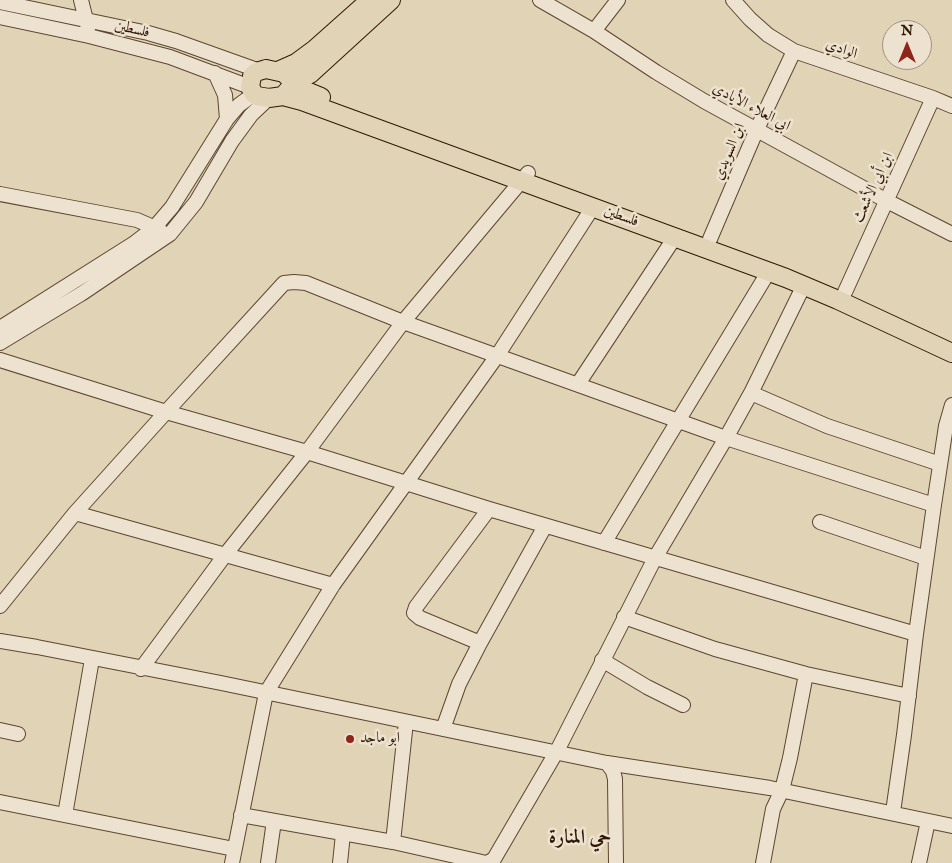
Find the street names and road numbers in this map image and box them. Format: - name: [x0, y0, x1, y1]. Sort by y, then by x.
- street label: فلسطين: [113, 17, 151, 43]
- street label: الوادي: [823, 36, 859, 64]
- street label: ابي العلاء الأيادي: [709, 80, 793, 136]
- street label: ابن السويدي: [710, 121, 750, 183]
- street label: ابن أبي الأشعث: [850, 150, 898, 226]
- street label: فلسطين: [601, 202, 641, 232]

